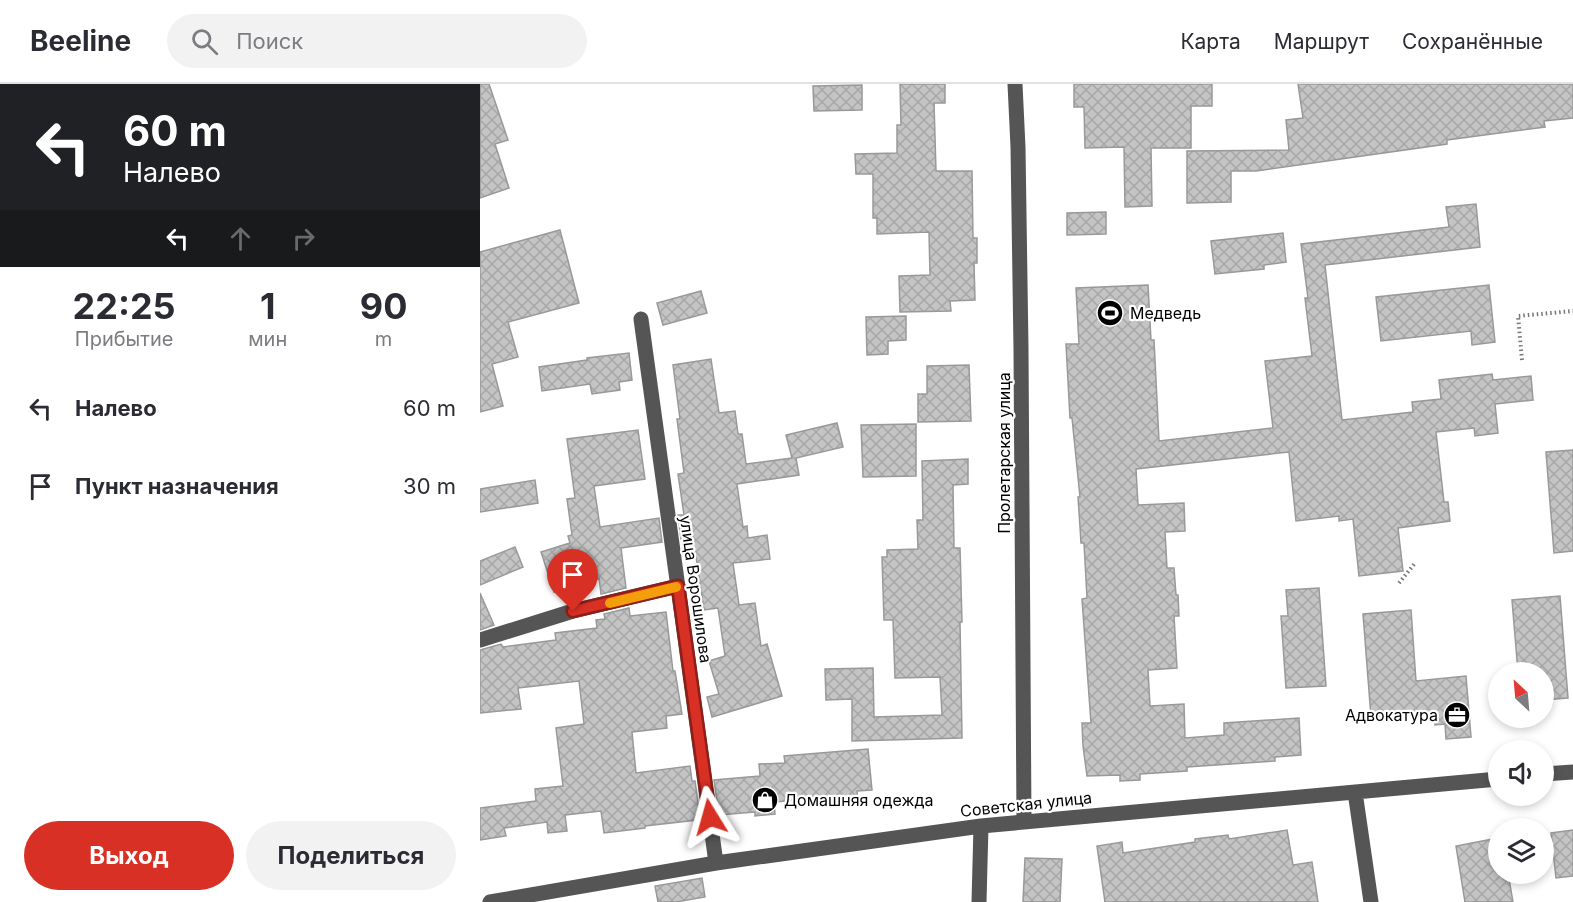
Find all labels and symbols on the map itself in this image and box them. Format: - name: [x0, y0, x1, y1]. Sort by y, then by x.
- sports icon: Медведь: [1095, 298, 1125, 328]
- place label: Медведь: [1130, 303, 1201, 323]
- street label: Пролетарская улица: [994, 372, 1014, 534]
- street label: улица Ворошилова: [676, 514, 716, 664]
- pin: [547, 549, 598, 611]
- north arrow: [1488, 662, 1554, 728]
- office icon: Адвокатура: [1442, 700, 1472, 730]
- place label: Адвокатура: [1345, 705, 1438, 725]
- position arrow: [678, 785, 742, 849]
- shop icon: Домашняя одежда: [750, 785, 780, 815]
- street label: Советская улица: [959, 787, 1093, 821]
- place label: Домашняя одежда: [784, 790, 933, 810]

